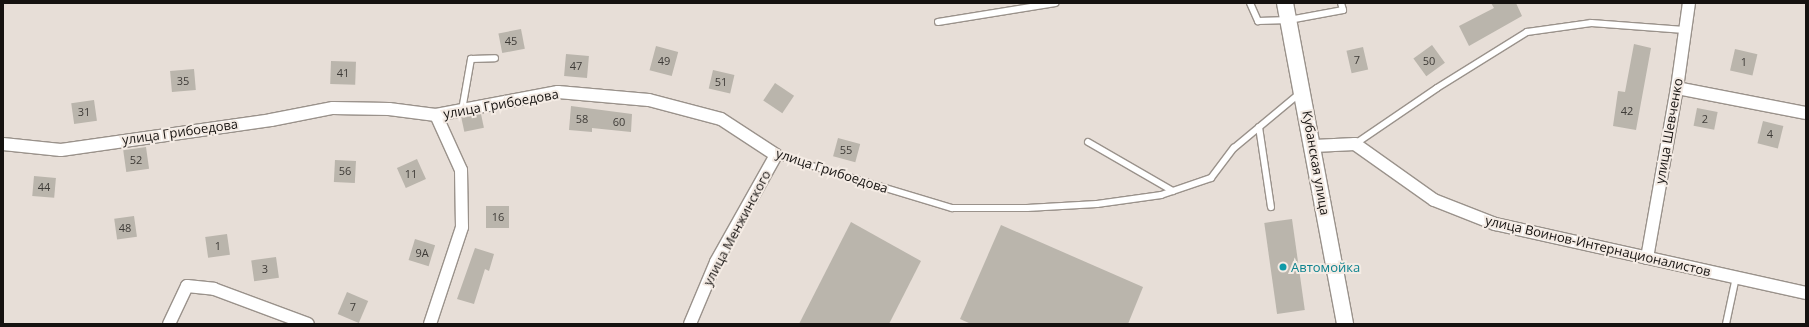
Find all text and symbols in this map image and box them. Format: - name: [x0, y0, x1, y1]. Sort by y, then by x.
- house number: 45: [505, 34, 517, 48]
- house number: 7: [1354, 53, 1360, 67]
- house number: 49: [658, 54, 670, 68]
- house number: 50: [1423, 54, 1435, 68]
- house number: 1: [1741, 55, 1747, 69]
- house number: 47: [570, 59, 582, 73]
- house number: 41: [337, 66, 349, 80]
- house number: 35: [177, 74, 189, 88]
- house number: 51: [715, 75, 727, 89]
- street label: улица Шевченко: [1652, 77, 1686, 185]
- street label: улица Грибоедова: [442, 86, 560, 122]
- house number: 42: [1621, 104, 1633, 118]
- house number: 31: [78, 105, 90, 119]
- street label: Кубанская улица: [1299, 109, 1333, 217]
- house number: 58: [576, 112, 588, 126]
- house number: 2: [1702, 112, 1708, 126]
- house number: 60: [613, 115, 625, 129]
- street label: улица Грибоедова: [121, 116, 239, 148]
- house number: 4: [1767, 127, 1773, 141]
- house number: 55: [840, 143, 852, 157]
- street label: улица Грибоедова: [774, 146, 890, 196]
- house number: 52: [130, 153, 142, 167]
- house number: 56: [339, 164, 351, 178]
- house number: 11: [405, 167, 417, 181]
- street label: улица Менжинского: [700, 168, 774, 288]
- house number: 44: [38, 180, 50, 194]
- house number: 16: [492, 210, 504, 224]
- street label: улица Воинов-Интернационалистов: [1484, 212, 1712, 280]
- house number: 48: [119, 221, 131, 235]
- house number: 1: [215, 239, 221, 253]
- house number: 9А: [415, 246, 429, 260]
- place label: Автомойка: [1291, 259, 1360, 275]
- house number: 3: [262, 262, 268, 276]
- marker: Автомойка: [1278, 262, 1288, 272]
- house number: 7: [350, 300, 356, 314]

